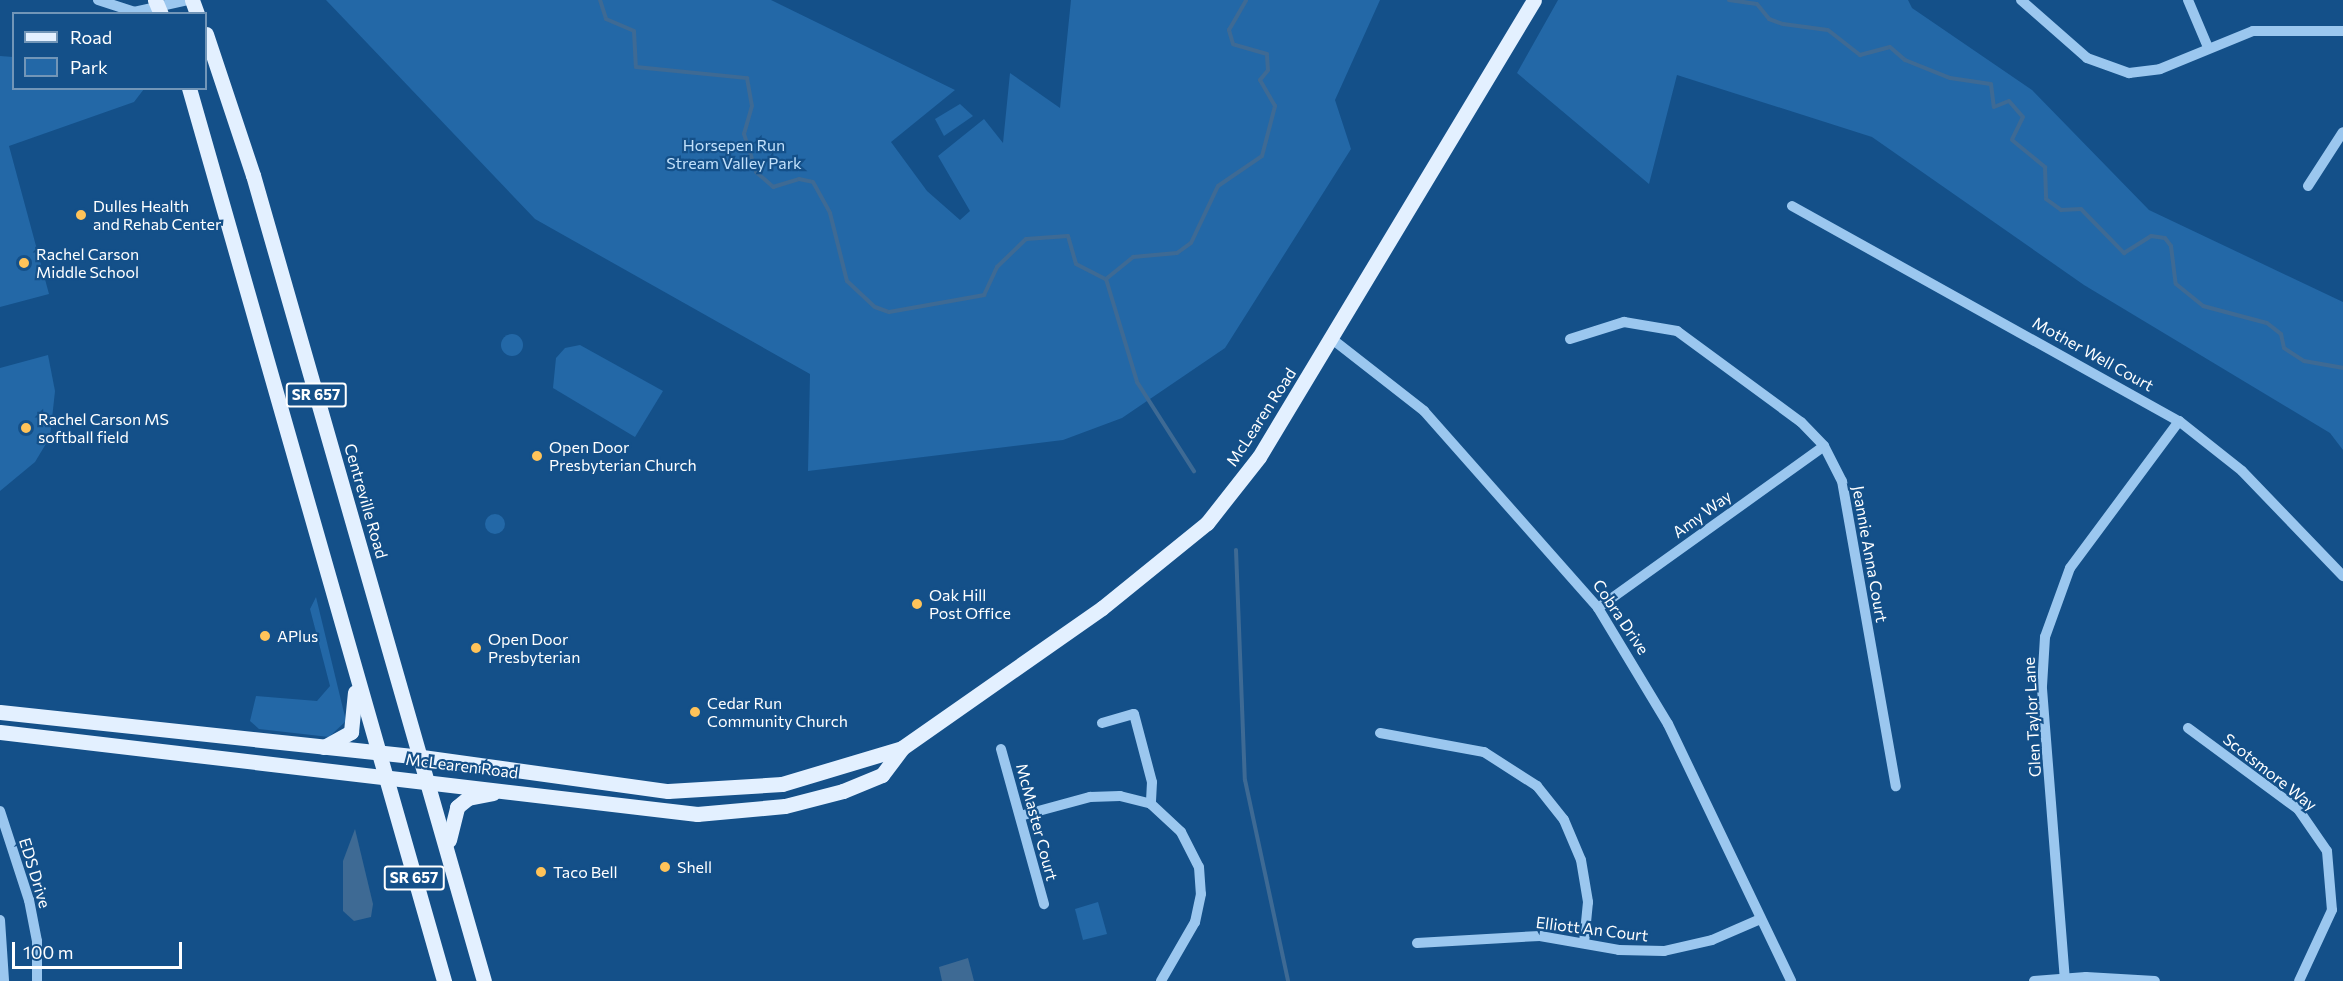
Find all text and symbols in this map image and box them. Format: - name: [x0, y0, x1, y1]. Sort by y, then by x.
- legend: [12, 12, 207, 90]
- text: Road: [70, 26, 112, 48]
- text: Park: [70, 56, 108, 78]
- park label: Horsepen Run Stream Valley Park: [666, 135, 802, 173]
- place label: Dulles Health and Rehab Center: [93, 196, 221, 234]
- marker: Dulles Health and Rehab Center: [74, 208, 88, 222]
- place label: Rachel Carson Middle School: [36, 244, 139, 282]
- marker: Rachel Carson Middle School: [17, 256, 31, 270]
- street label: Mother Well Court: [2029, 313, 2157, 395]
- street label: McLearen Road: [1222, 364, 1300, 470]
- road number: SR 657: [284, 383, 348, 407]
- place label: Rachel Carson MS softball field: [38, 409, 169, 447]
- marker: Rachel Carson MS softball field: [19, 421, 33, 435]
- place label: Open Door Presbyterian Church: [549, 437, 697, 475]
- street label: Centreville Road: [340, 441, 392, 561]
- marker: Open Door Presbyterian Church: [530, 449, 544, 463]
- street label: Jeannie Anna Court: [1849, 484, 1891, 624]
- street label: Amy Way: [1669, 486, 1735, 542]
- street label: Cobra Drive: [1589, 576, 1653, 658]
- place label: Oak Hill Post Office: [929, 585, 1011, 623]
- marker: Oak Hill Post Office: [910, 597, 924, 611]
- place label: APlus: [277, 626, 318, 646]
- marker: APlus: [258, 629, 272, 643]
- place label: Open Door Presbyterian: [488, 629, 580, 667]
- marker: Open Door Presbyterian: [469, 641, 483, 655]
- street label: Glen Taylor Lane: [2019, 657, 2045, 777]
- place label: Cedar Run Community Church: [707, 693, 848, 731]
- marker: Cedar Run Community Church: [688, 705, 702, 719]
- street label: Scotsmore Way: [2219, 729, 2321, 815]
- street label: McLearen Road: [405, 750, 519, 782]
- street label: McMaster Court: [1012, 761, 1062, 883]
- street label: EDS Drive: [15, 836, 55, 910]
- place label: Shell: [677, 857, 712, 877]
- marker: Shell: [658, 860, 672, 874]
- place label: Taco Bell: [553, 862, 618, 882]
- marker: Taco Bell: [534, 865, 548, 879]
- road number: SR 657: [382, 866, 446, 890]
- street label: Elliott An Court: [1535, 913, 1649, 945]
- scale bar: [15, 930, 184, 968]
- text: 100 m: [23, 941, 73, 963]

